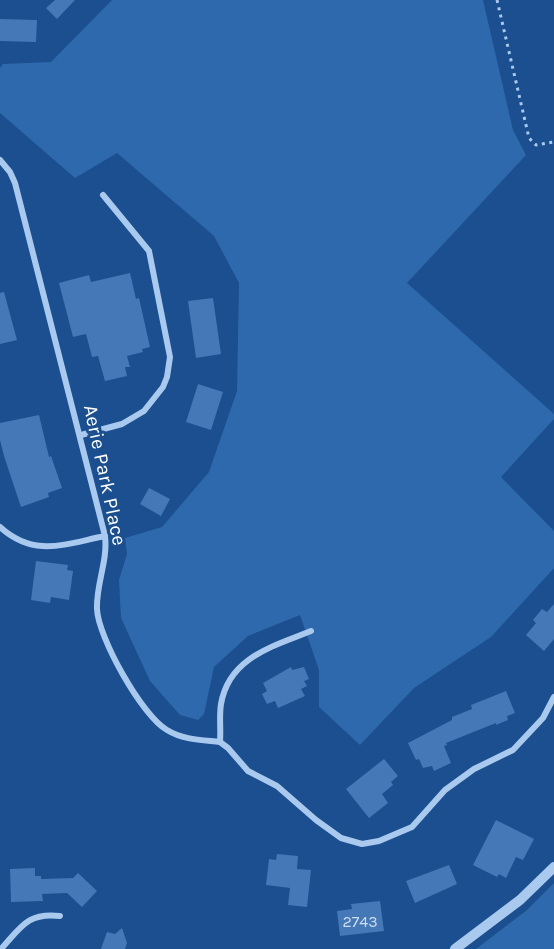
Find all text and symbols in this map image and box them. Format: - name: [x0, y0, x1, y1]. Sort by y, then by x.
- street label: Aerie Park Place: [79, 402, 131, 548]
- house number: 2743: [342, 912, 378, 931]

